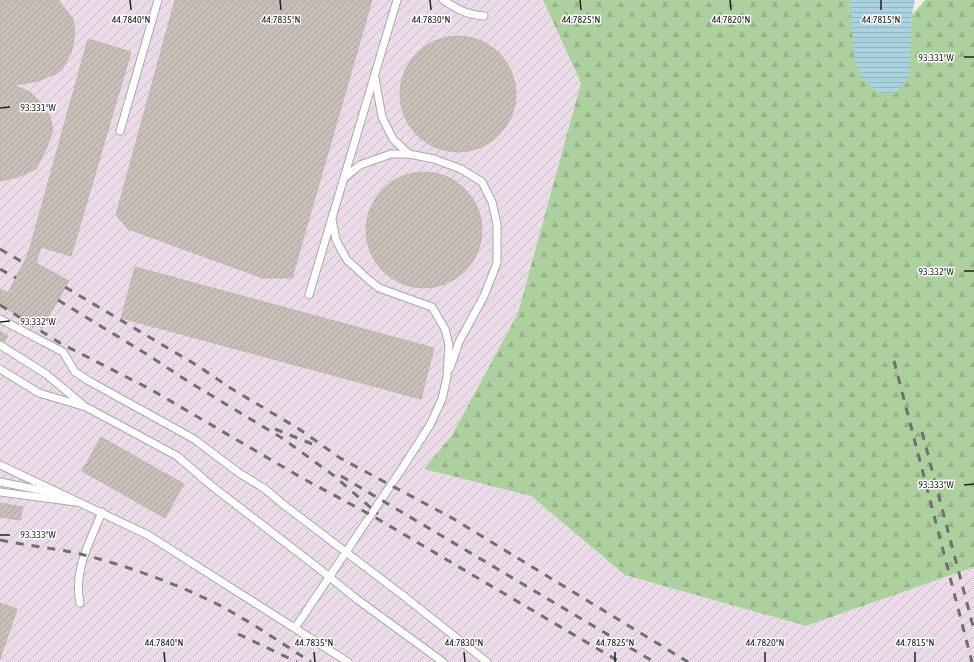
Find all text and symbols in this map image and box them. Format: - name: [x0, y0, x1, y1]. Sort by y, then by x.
- text: 44.7840°N: [112, 14, 150, 25]
- text: 44.7835°N: [262, 14, 300, 25]
- text: 44.7830°N: [412, 14, 450, 25]
- text: 44.7825°N: [562, 14, 600, 25]
- text: 44.7820°N: [712, 14, 750, 25]
- text: 44.7815°N: [862, 14, 900, 25]
- text: 93.331°W: [918, 52, 954, 63]
- text: 93.331°W: [20, 102, 56, 113]
- text: 93.332°W: [918, 266, 954, 277]
- text: 93.332°W: [20, 316, 56, 327]
- text: 93.333°W: [918, 479, 954, 490]
- text: 93.333°W: [20, 529, 56, 540]
- text: 44.7840°N: [145, 637, 183, 648]
- text: 44.7835°N: [295, 637, 333, 648]
- text: 44.7830°N: [445, 637, 483, 648]
- text: 44.7825°N: [596, 637, 634, 648]
- text: 44.7820°N: [746, 637, 784, 648]
- text: 44.7815°N: [896, 637, 934, 648]

